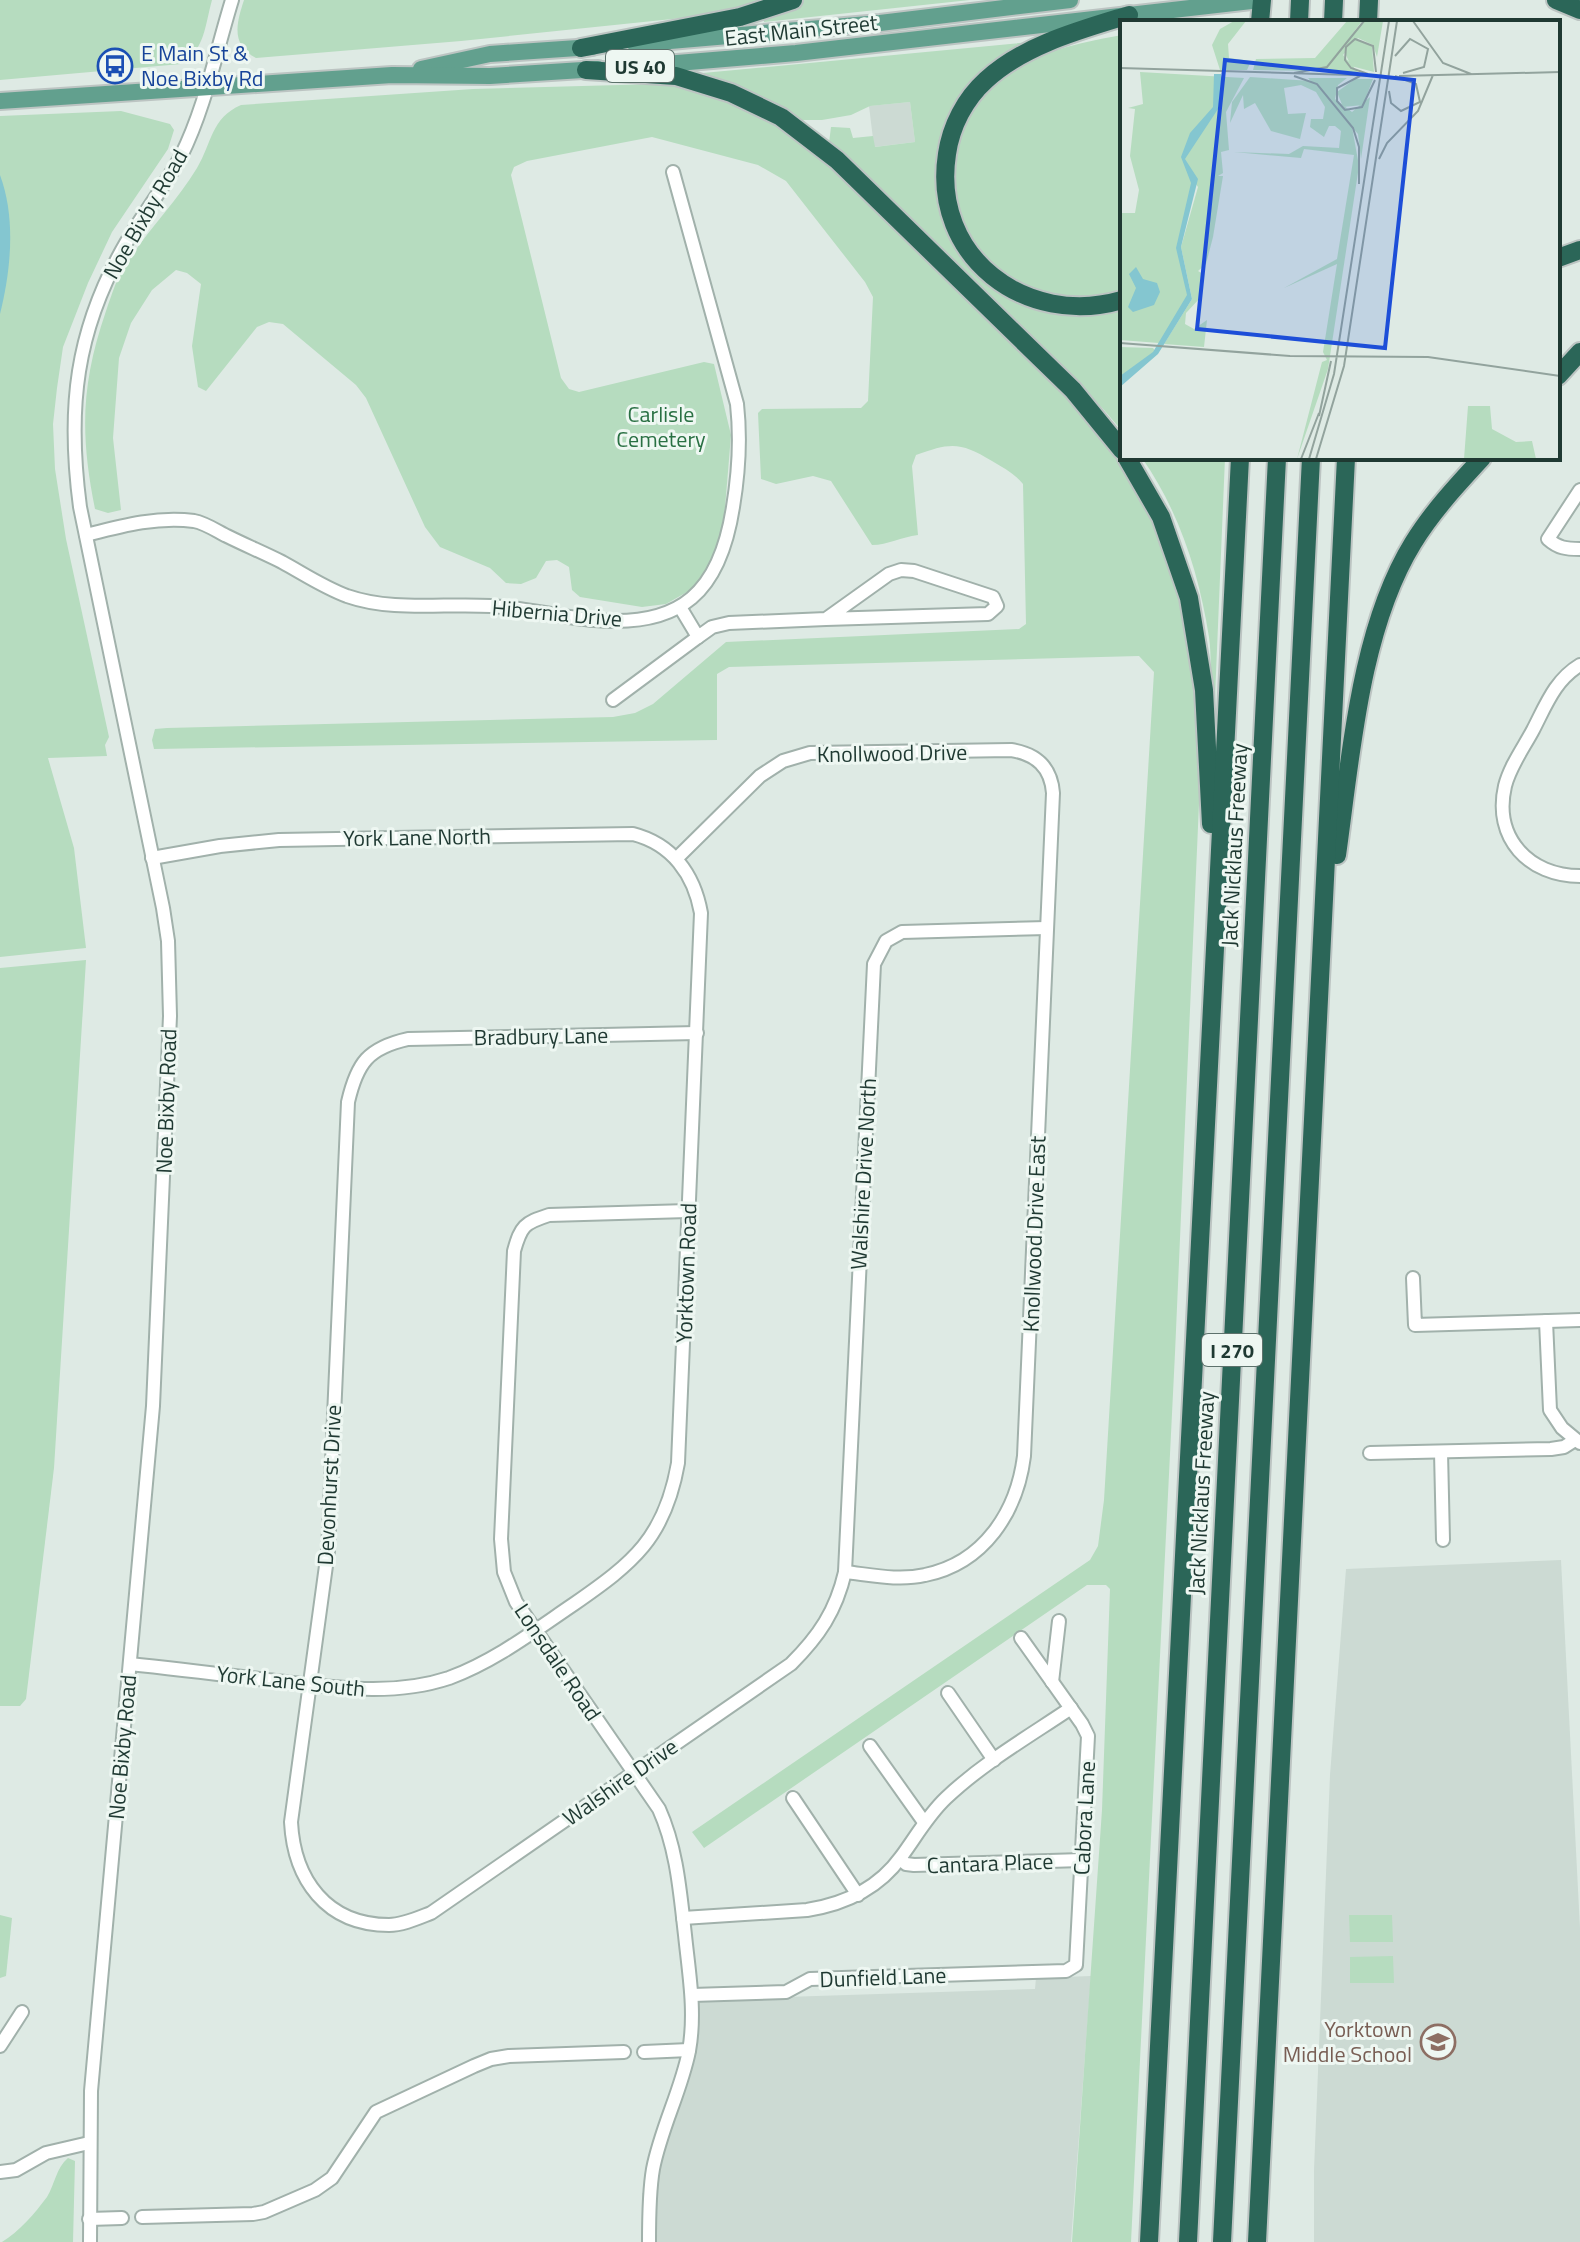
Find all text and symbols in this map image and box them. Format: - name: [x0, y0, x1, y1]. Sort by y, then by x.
- street label: East Main Street: [723, 5, 879, 55]
- inset map: [1120, 20, 1560, 460]
- place label: E Main St & Noe Bixby Rd: [141, 36, 263, 95]
- bus stop icon: E Main St & Noe Bixby Rd: [96, 47, 134, 85]
- road number: US 40: [606, 50, 674, 82]
- street label: Noe Bixby Road: [94, 143, 196, 285]
- park label: Carlisle Cemetery: [616, 397, 706, 456]
- street label: Hibernia Drive: [490, 590, 624, 636]
- street label: Knollwood Drive: [816, 735, 968, 771]
- street label: Jack Nicklaus Freeway: [1212, 742, 1256, 948]
- street label: York Lane North: [343, 819, 491, 855]
- street label: Bradbury Lane: [473, 1018, 609, 1054]
- street label: Noe Bixby Road: [146, 1028, 186, 1174]
- street label: Walshire Drive North: [841, 1077, 885, 1271]
- street label: Knollwood Drive East: [1014, 1135, 1054, 1333]
- street label: Yorktown Road: [667, 1202, 705, 1344]
- road number: I 270: [1202, 1334, 1262, 1366]
- street label: Jack Nicklaus Freeway: [1179, 1390, 1223, 1596]
- street label: Devonhurst Drive: [308, 1404, 350, 1566]
- street label: Lonsdale Road: [506, 1596, 610, 1728]
- street label: York Lane South: [215, 1656, 367, 1706]
- street label: Noe Bixby Road: [99, 1673, 145, 1821]
- street label: Walshire Drive: [556, 1730, 684, 1834]
- street label: Cabora Lane: [1064, 1760, 1104, 1876]
- street label: Cantara Place: [926, 1844, 1054, 1882]
- street label: Dunfield Lane: [819, 1958, 947, 1996]
- place label: Yorktown Middle School: [1283, 2012, 1412, 2071]
- school or university icon: Yorktown Middle School: [1419, 2023, 1457, 2061]

